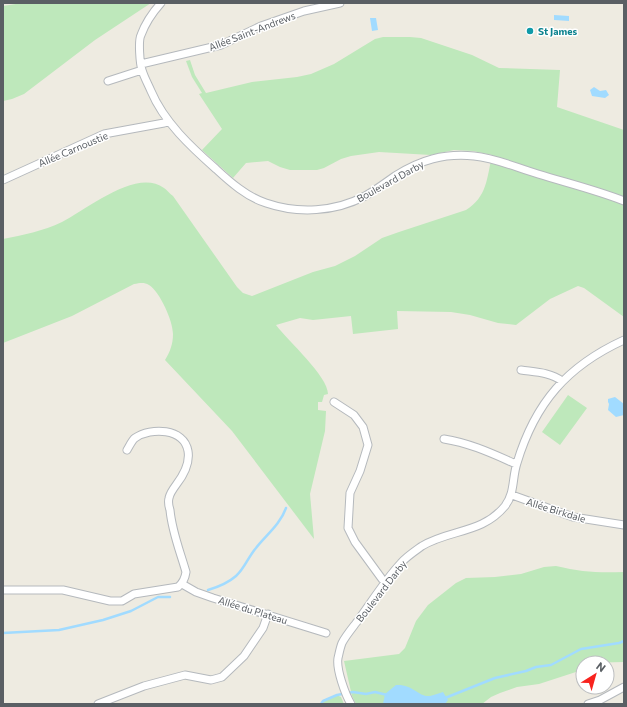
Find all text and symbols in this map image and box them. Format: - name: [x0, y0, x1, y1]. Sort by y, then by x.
- street label: Allée Saint-Andrews: [207, 9, 297, 53]
- place label: St James: [538, 25, 577, 37]
- marker: St James: [525, 26, 535, 36]
- street label: Allée Carnoustie: [36, 129, 110, 169]
- street label: Boulevard Darby: [354, 158, 426, 204]
- street label: Allée Birkdale: [525, 495, 587, 525]
- street label: Boulevard Darby: [353, 558, 409, 624]
- street label: Allée du Plateau: [217, 594, 289, 626]
- north arrow: [575, 655, 615, 695]
- text: N: [594, 659, 609, 674]

